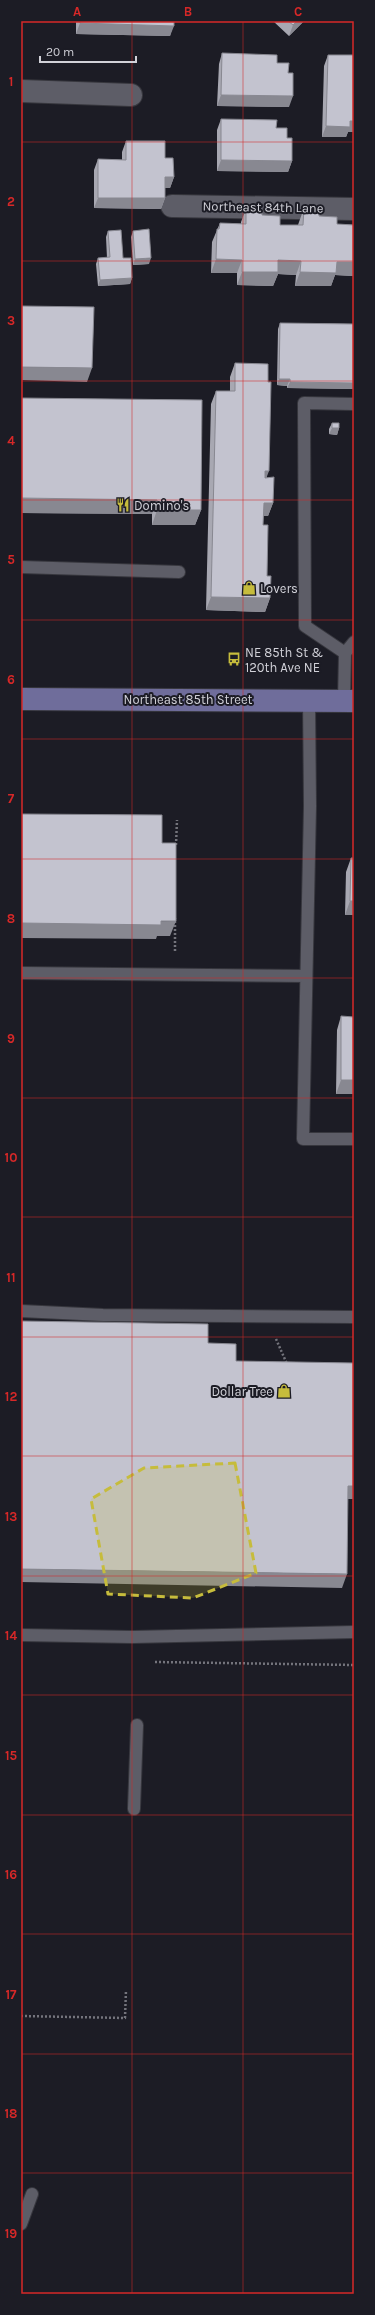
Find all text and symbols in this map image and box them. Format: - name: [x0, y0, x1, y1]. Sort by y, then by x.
- text: A: [73, 4, 81, 19]
- text: B: [184, 4, 192, 19]
- text: C: [294, 4, 302, 19]
- scale bar: [40, 38, 136, 64]
- text: 20 m: [46, 45, 74, 59]
- text: 1: [9, 74, 13, 89]
- text: 2: [7, 194, 15, 209]
- street label: Northeast 84th Lane: [202, 198, 324, 216]
- text: 3: [7, 313, 15, 328]
- text: 4: [7, 433, 15, 448]
- restaurant icon: Domino's: [115, 497, 131, 513]
- place label: Domino's: [134, 498, 189, 513]
- text: 5: [7, 552, 15, 567]
- shop icon: Lovers: [241, 580, 257, 596]
- place label: Lovers: [260, 581, 298, 596]
- place label: NE 85th St & 120th Ave NE: [245, 645, 323, 675]
- bus stop icon: NE 85th St & 120th Ave NE: [226, 651, 242, 667]
- text: 6: [7, 672, 15, 687]
- street label: Northeast 85th Street: [124, 692, 253, 707]
- text: 7: [8, 791, 15, 806]
- text: 8: [7, 911, 15, 926]
- text: 9: [7, 1031, 15, 1046]
- text: 10: [5, 1150, 17, 1165]
- text: 11: [6, 1270, 16, 1285]
- shop icon: Dollar Tree: [276, 1383, 292, 1399]
- place label: Dollar Tree: [211, 1384, 273, 1399]
- text: 12: [5, 1389, 17, 1404]
- text: 13: [5, 1509, 17, 1524]
- text: 14: [5, 1628, 17, 1643]
- text: 15: [5, 1748, 18, 1763]
- text: 16: [5, 1867, 17, 1882]
- text: 17: [5, 1987, 17, 2002]
- text: 18: [4, 2106, 18, 2121]
- text: 19: [5, 2226, 17, 2241]

